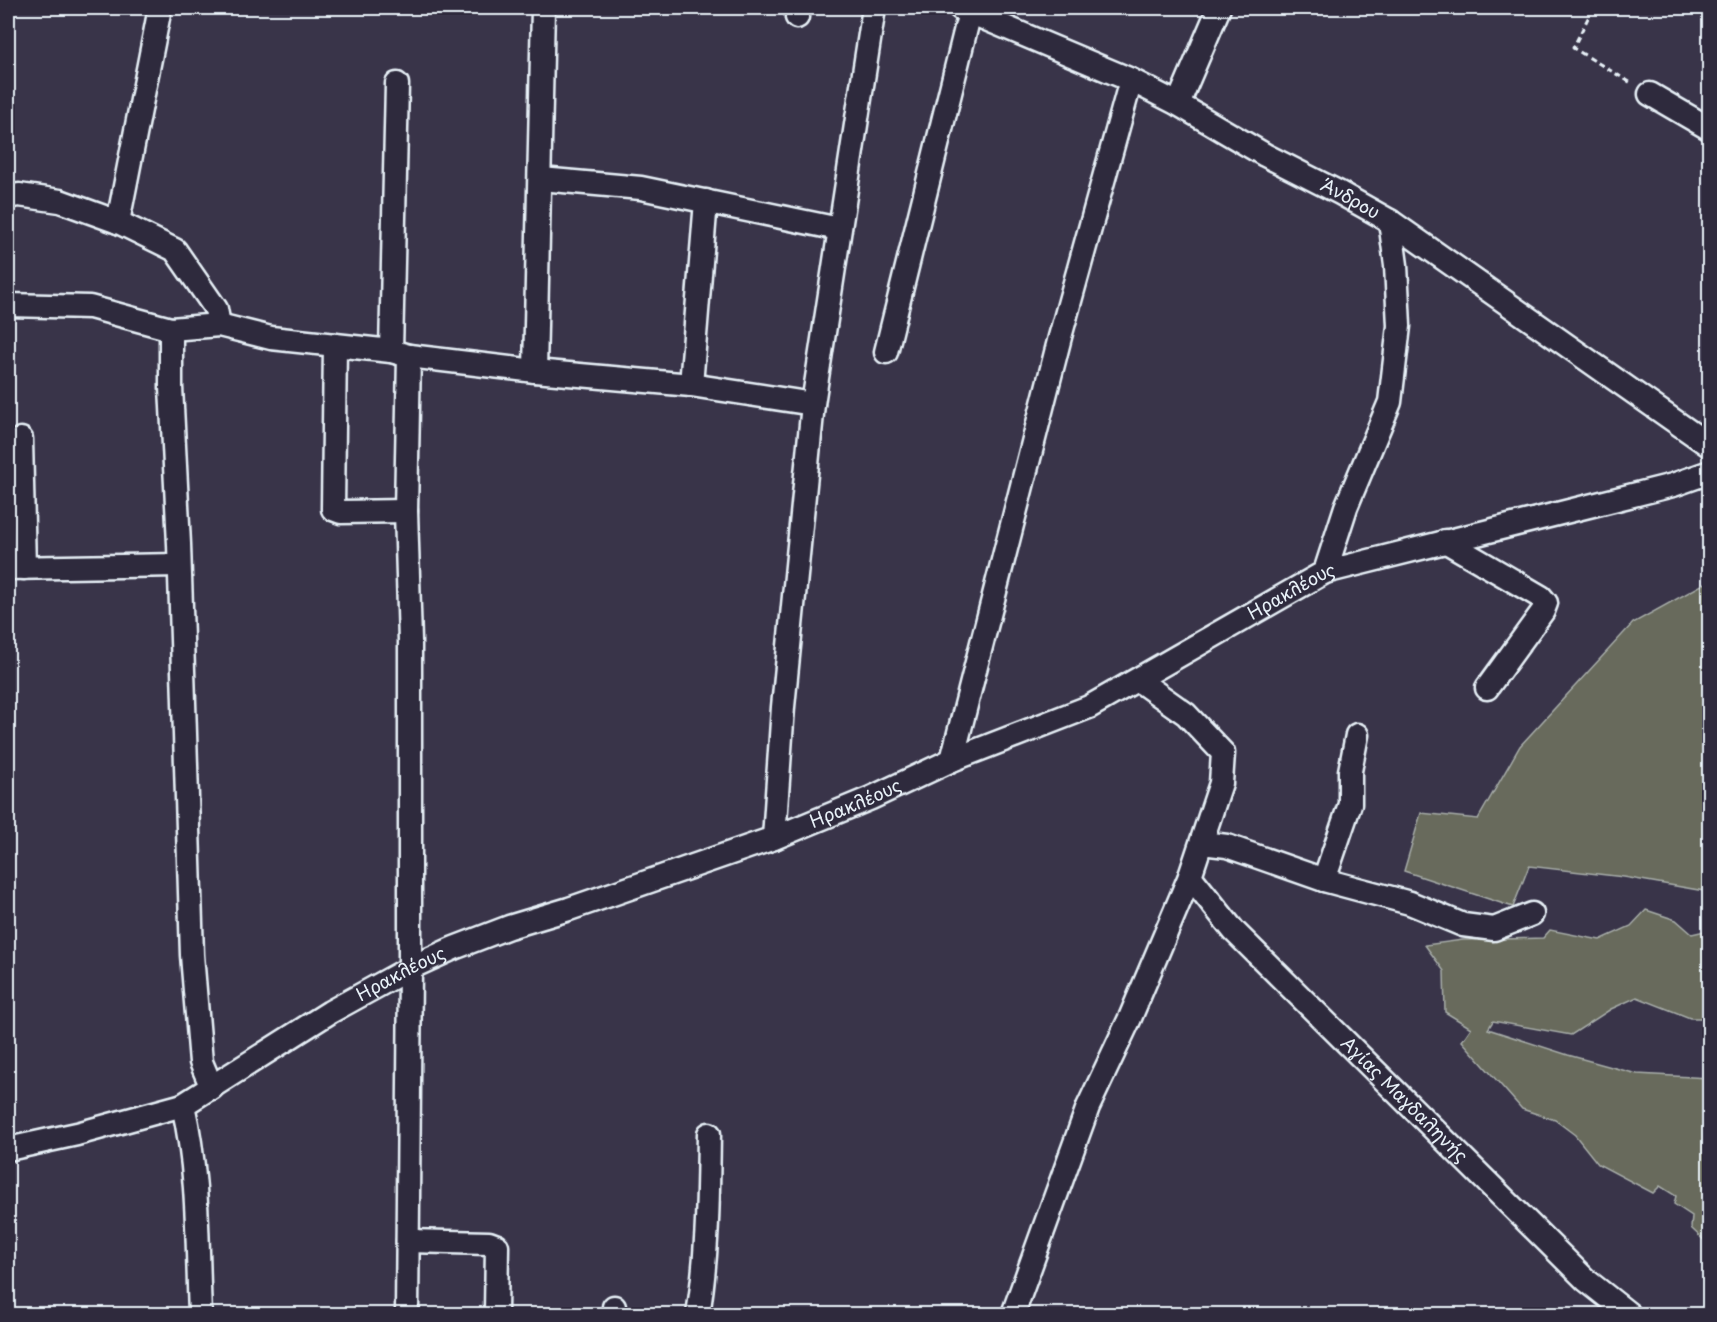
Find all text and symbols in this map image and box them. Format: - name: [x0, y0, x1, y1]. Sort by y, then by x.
- street label: Άνδρου: [1317, 171, 1385, 225]
- street label: Ηρακλέους: [1242, 555, 1338, 626]
- street label: Ηρακλέους: [805, 771, 905, 834]
- street label: Ηρακλέους: [351, 939, 449, 1007]
- street label: Αγίας Μαγδαληνής: [1336, 1029, 1475, 1168]

